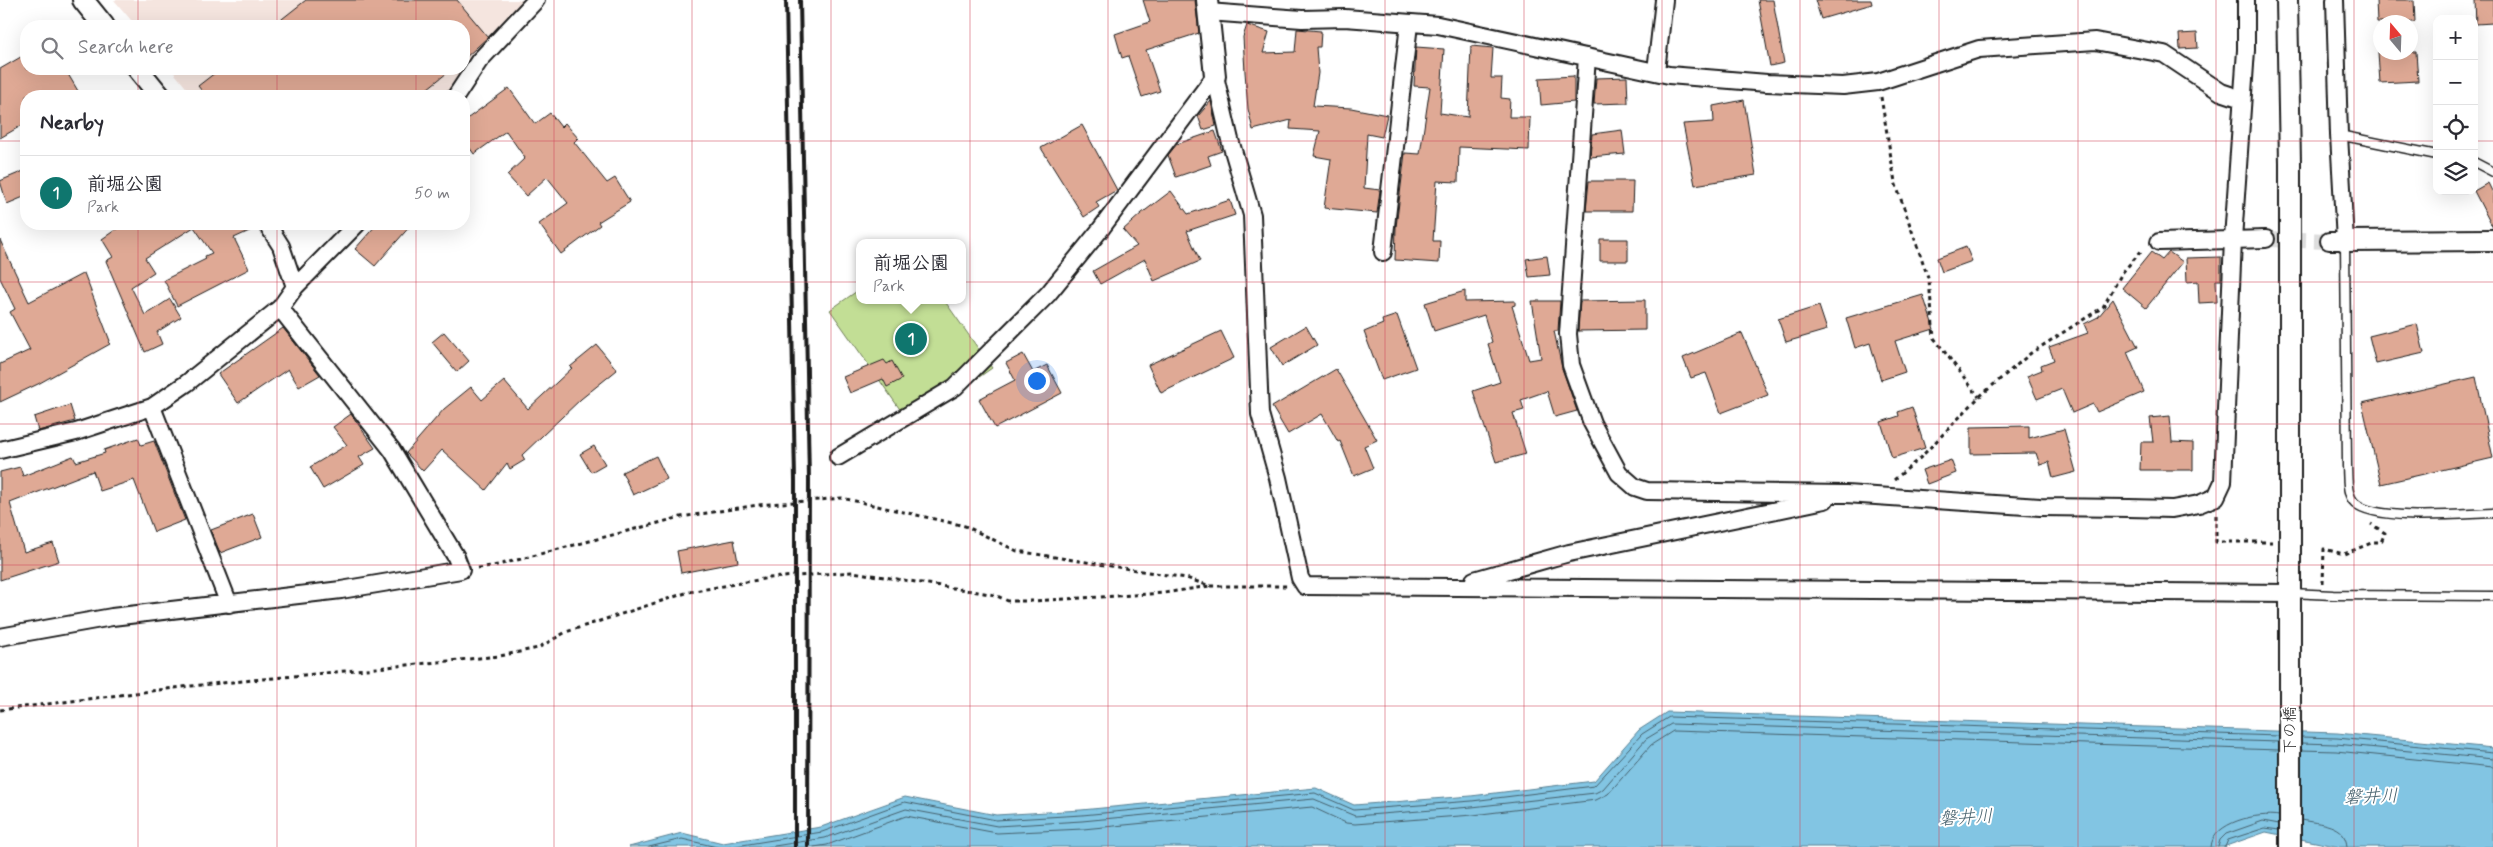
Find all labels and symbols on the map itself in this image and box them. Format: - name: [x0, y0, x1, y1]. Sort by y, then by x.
- north arrow: [2373, 15, 2418, 60]
- pin: 1: [895, 320, 927, 358]
- your location: [1024, 368, 1050, 394]
- street label: 下の橋: [2280, 706, 2301, 754]
- water label: 磐井川: [2344, 784, 2398, 810]
- water label: 磐井川: [1938, 805, 1994, 831]

